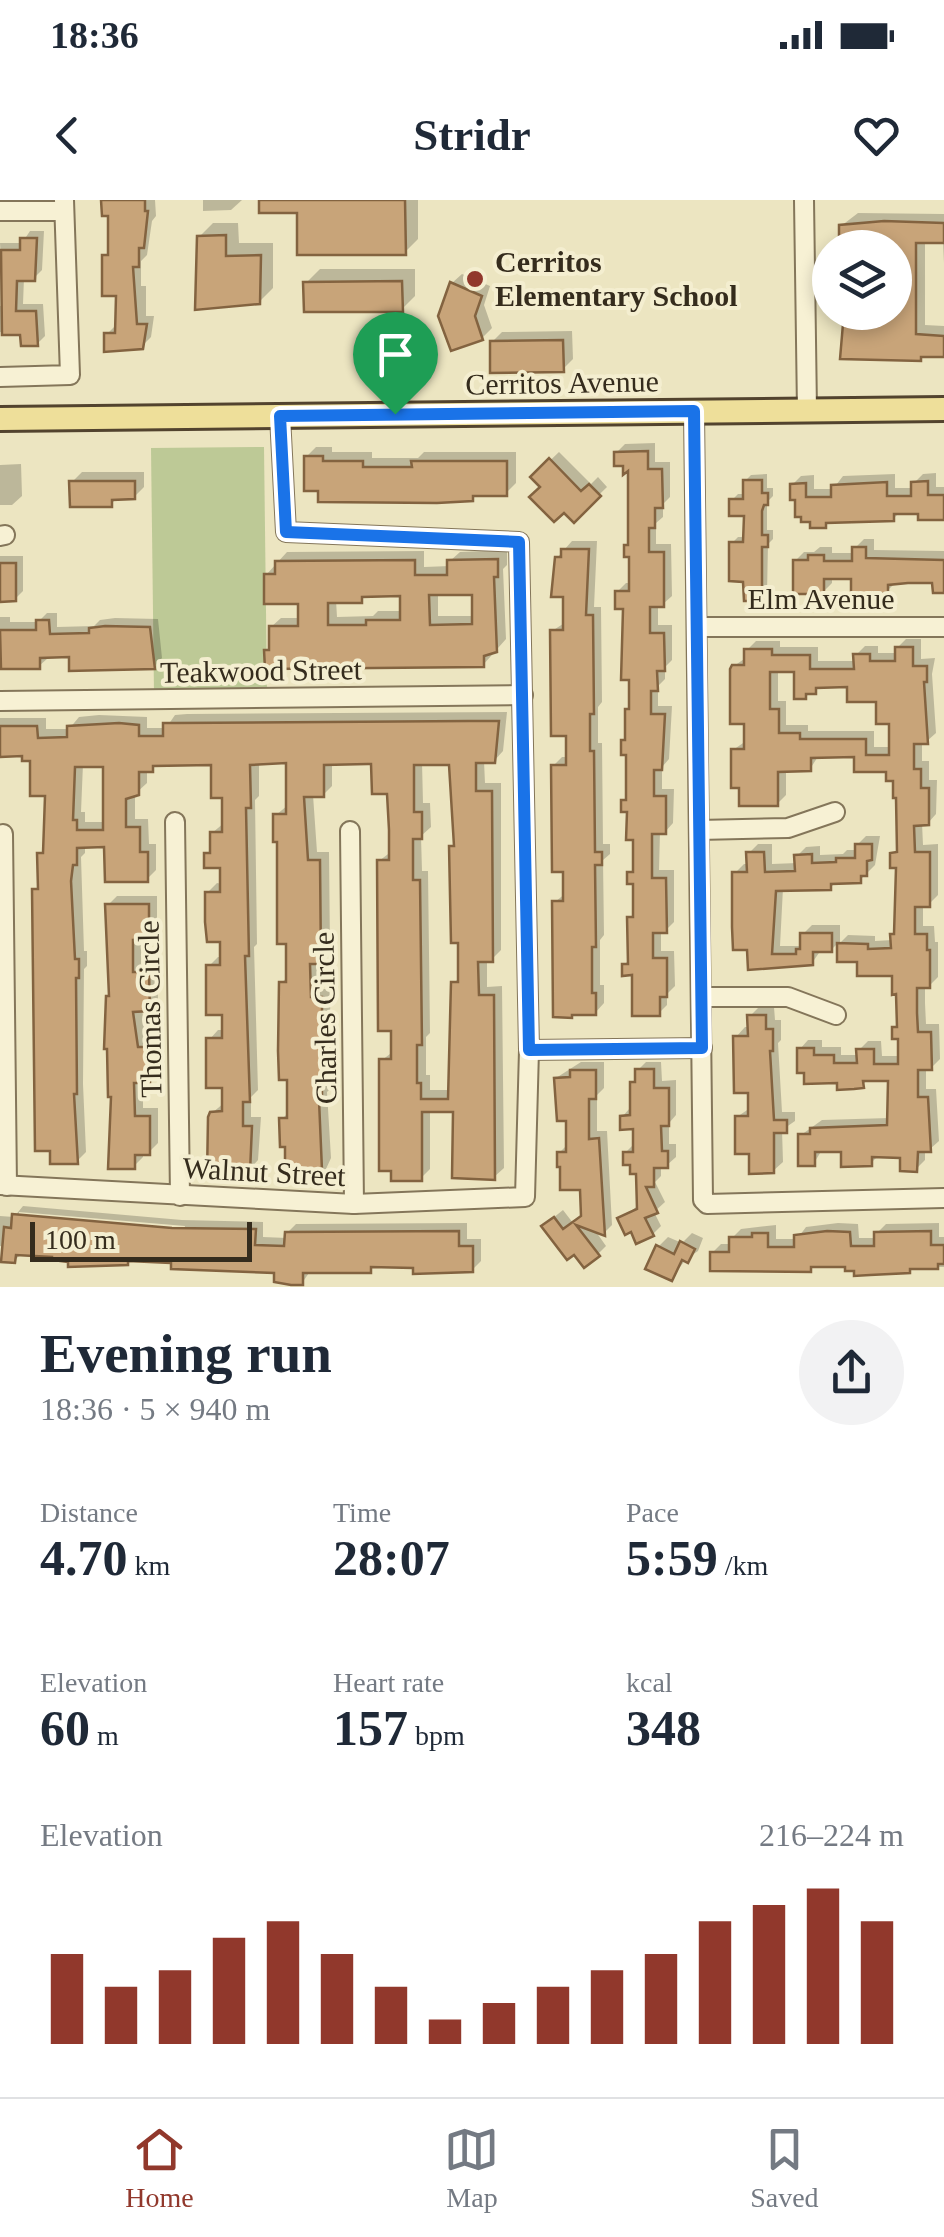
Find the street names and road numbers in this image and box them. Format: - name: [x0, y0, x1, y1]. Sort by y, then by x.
- street label: Cerritos Avenue: [465, 364, 659, 401]
- street label: Elm Avenue: [748, 582, 894, 615]
- street label: Teakwood Street: [160, 652, 363, 689]
- street label: Thomas Circle: [131, 920, 168, 1098]
- street label: Charles Circle: [306, 932, 343, 1105]
- street label: Walnut Street: [182, 1151, 347, 1192]

